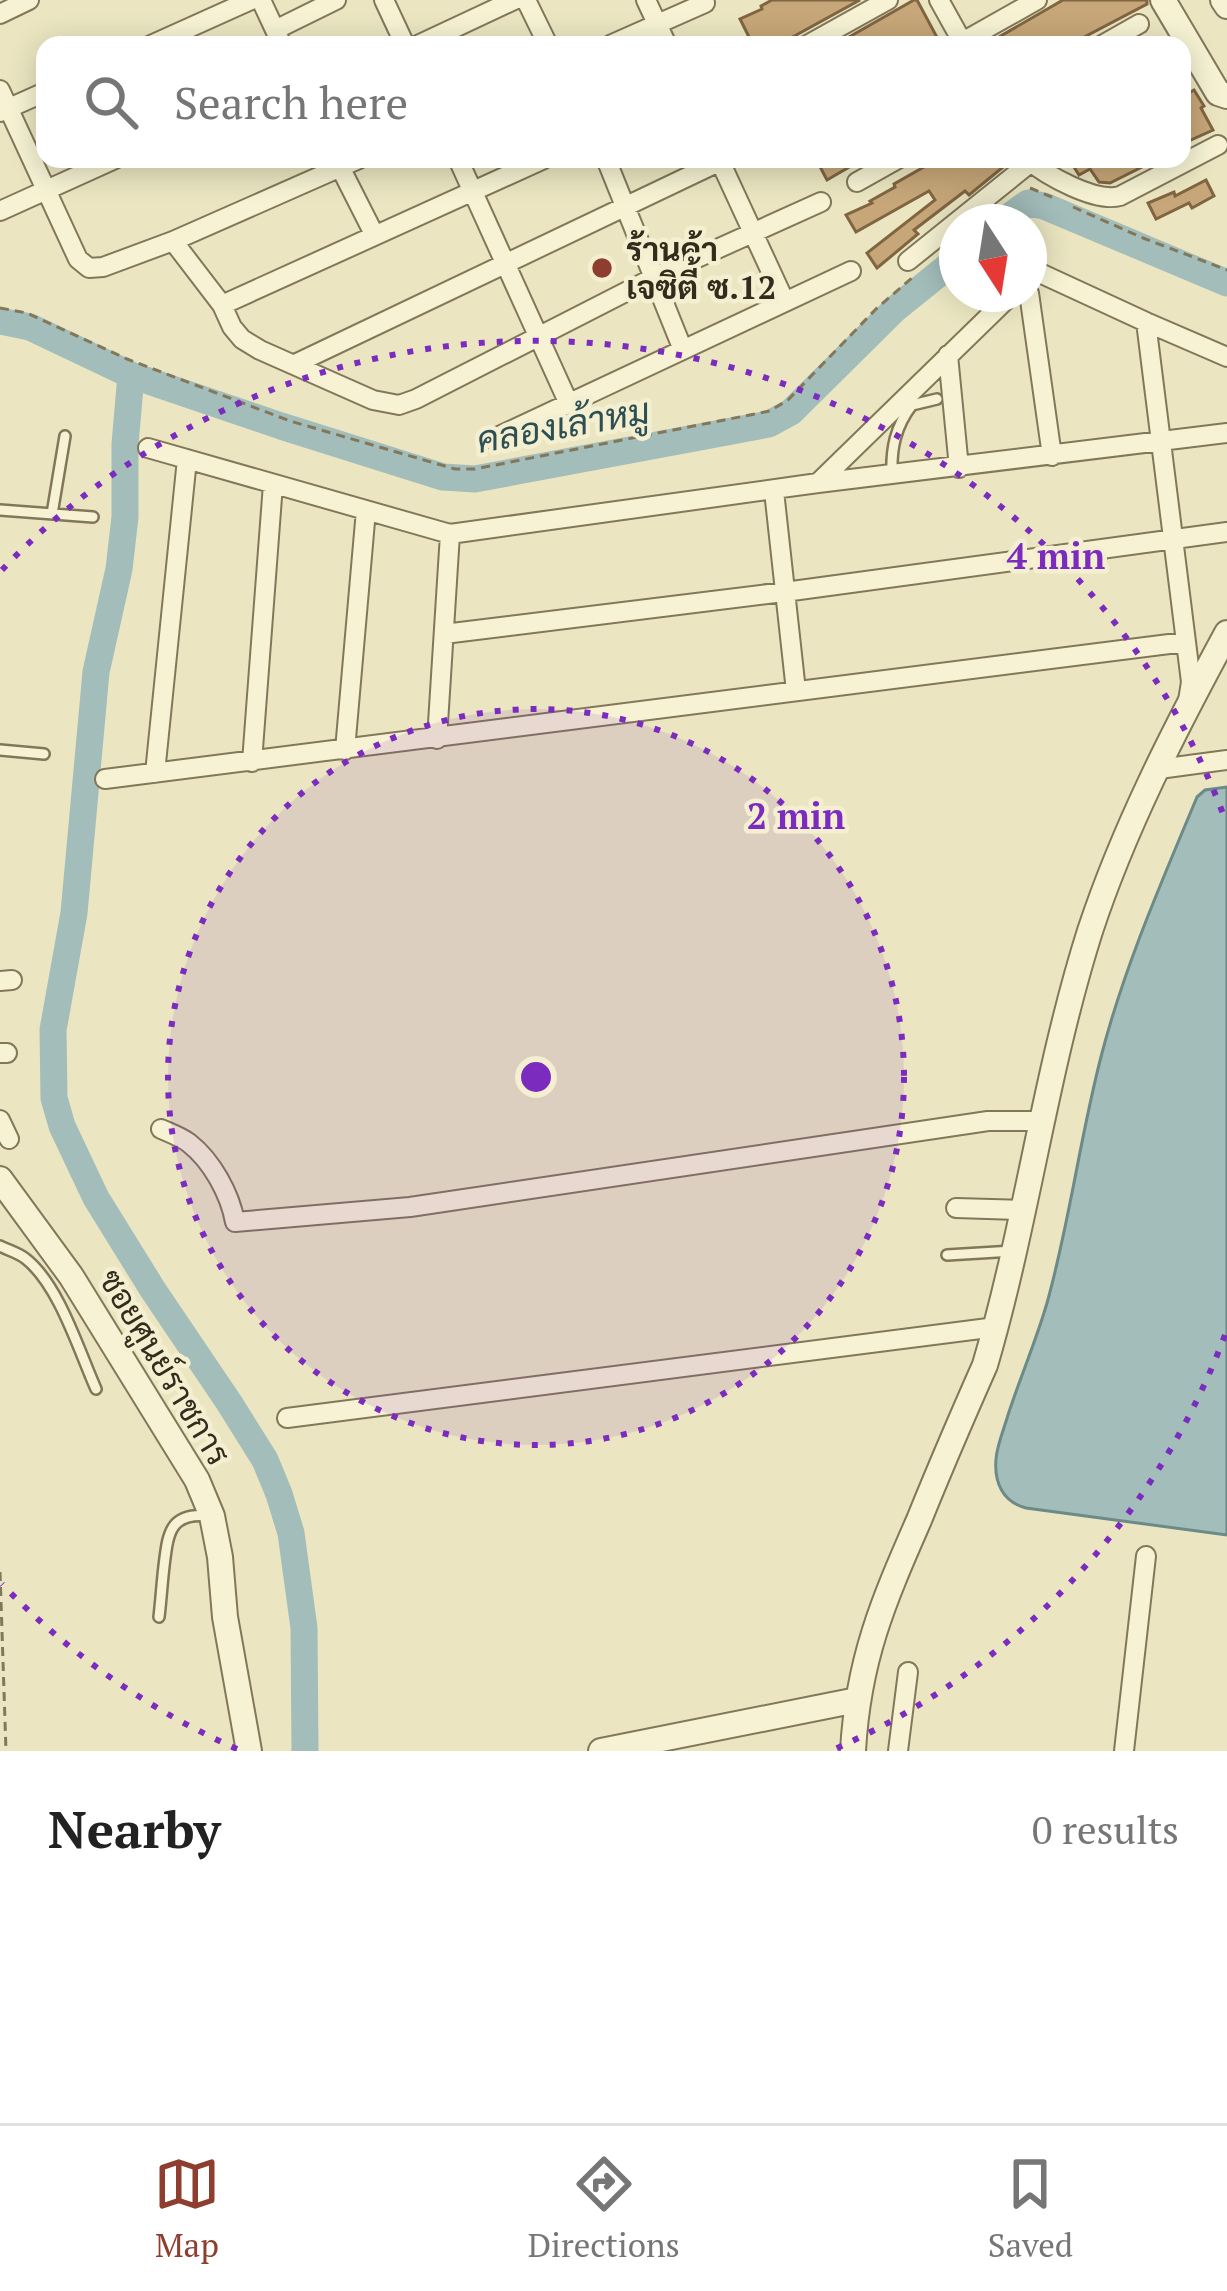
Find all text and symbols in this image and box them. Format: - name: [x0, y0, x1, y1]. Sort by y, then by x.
- search box: [36, 36, 1191, 168]
- icon: search: [78, 69, 144, 135]
- text: Search here: [174, 72, 408, 132]
- north arrow: [939, 204, 1047, 312]
- place label: ร้านค้า เจซิตี้ ซ.12: [626, 227, 776, 308]
- marker: ร้านค้า เจซิตี้ ซ.12: [589, 255, 615, 281]
- water label: คลองเล้าหมู: [473, 386, 653, 465]
- text: 4 min: [1007, 532, 1105, 579]
- text: 2 min: [747, 792, 845, 839]
- centre of rings: [515, 1056, 557, 1098]
- street label: ซอยศูนย์ราชการ: [88, 1261, 241, 1474]
- text: Nearby: [48, 1795, 221, 1863]
- text: 0 results: [1032, 1803, 1179, 1855]
- tab: Map: [154, 2151, 220, 2266]
- tab: Directions: [528, 2151, 680, 2266]
- tab: Saved: [988, 2151, 1073, 2266]

